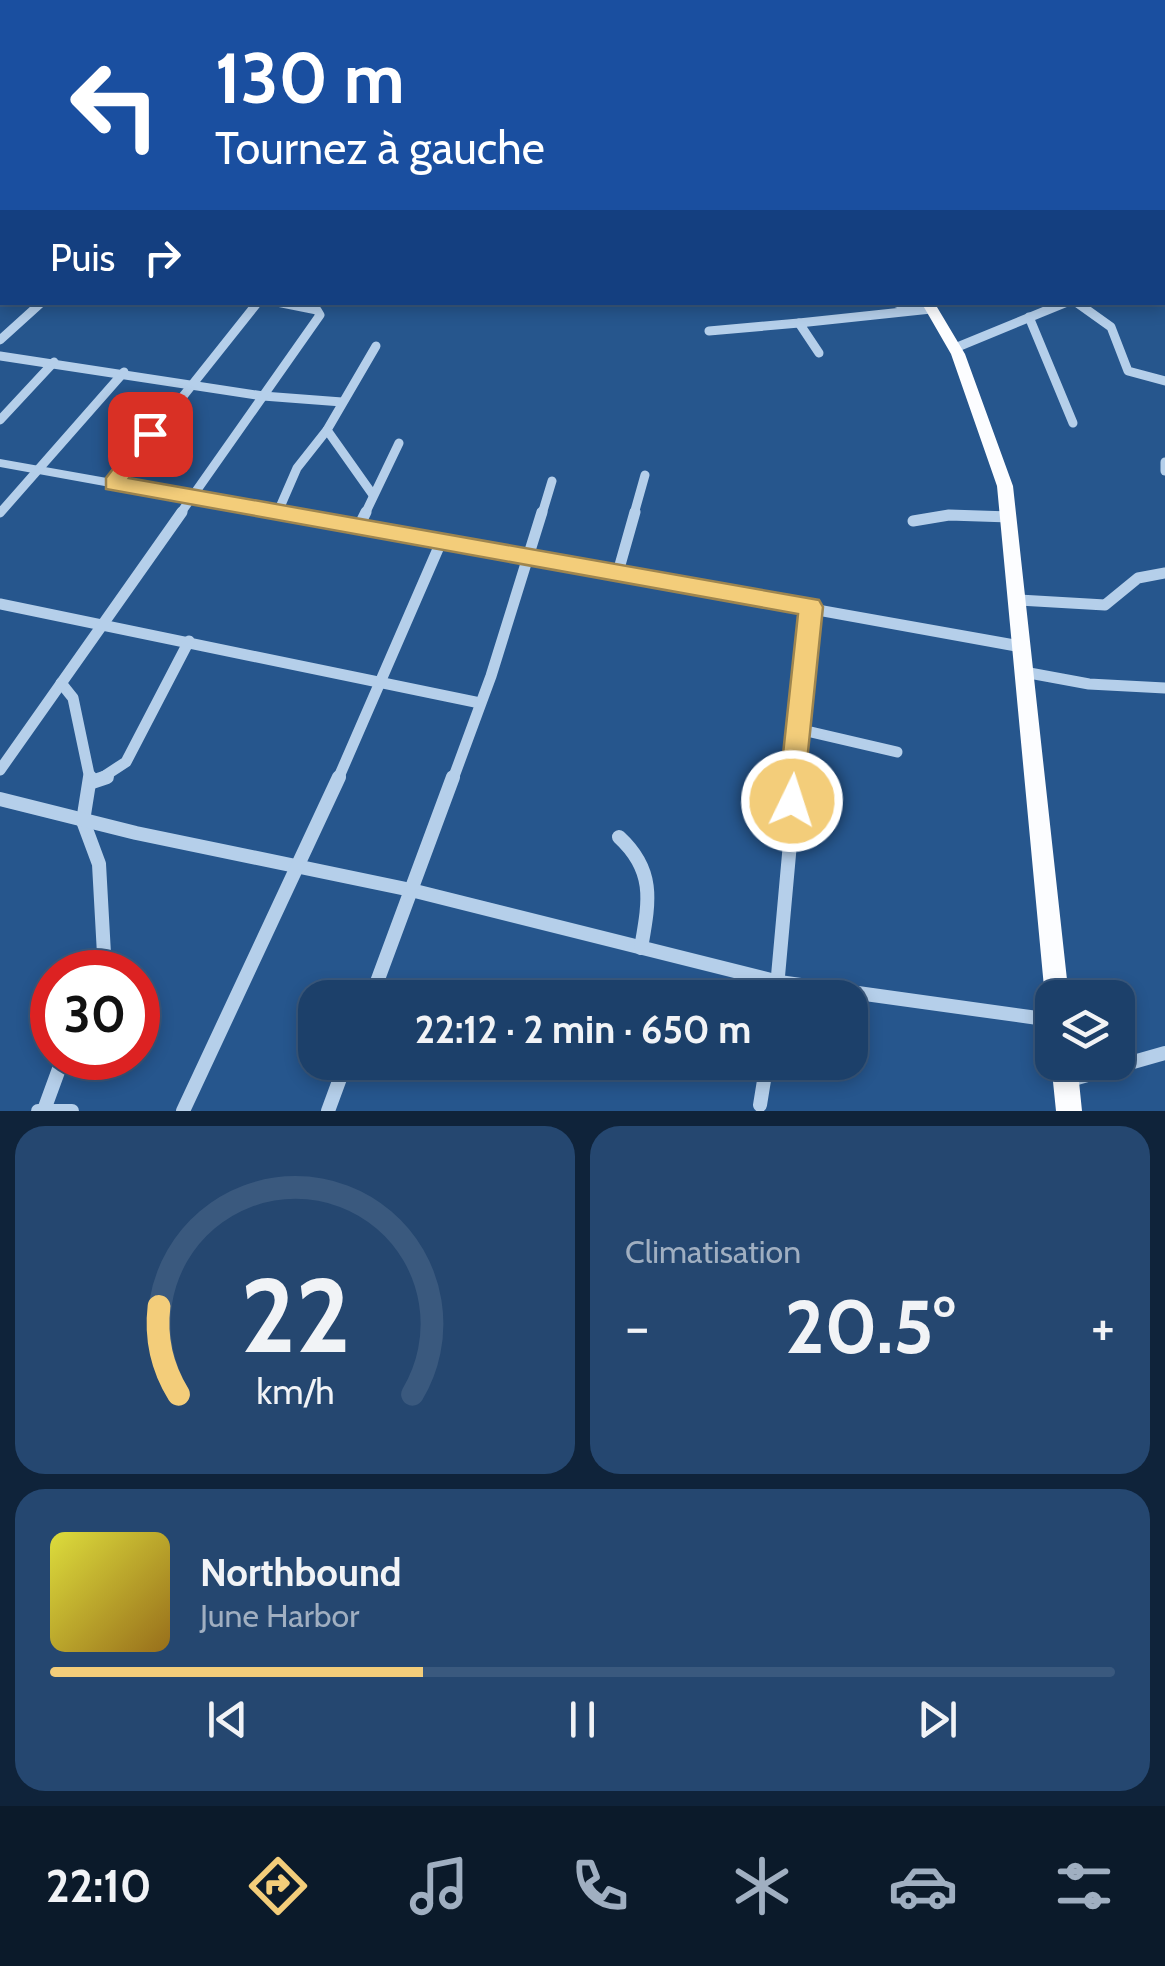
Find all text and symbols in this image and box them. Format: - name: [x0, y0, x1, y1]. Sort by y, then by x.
- text: 130 m: [215, 35, 405, 121]
- icon: left: [50, 40, 180, 170]
- text: Tournez à gauche: [215, 121, 545, 175]
- icon: right: [135, 230, 190, 285]
- text: Puis: [50, 234, 115, 281]
- pin: [108, 392, 193, 477]
- icon: arrive: [123, 407, 178, 462]
- position arrow: [740, 749, 844, 853]
- speed limit sign: 30: [30, 950, 160, 1080]
- map controls: [1035, 980, 1135, 1080]
- button: layers: [1035, 980, 1135, 1080]
- text: 22:12 · 2 min · 650 m: [415, 1006, 751, 1053]
- text: Climatisation: [625, 1232, 801, 1271]
- text: 22: [240, 1252, 350, 1378]
- text: 20.5°: [785, 1281, 955, 1372]
- text: −: [625, 1293, 649, 1360]
- text: +: [1091, 1293, 1115, 1360]
- text: km/h: [256, 1370, 334, 1413]
- text: Northbound: [200, 1549, 402, 1596]
- text: June Harbor: [200, 1596, 359, 1635]
- icon: previous: [200, 1692, 255, 1747]
- icon: pause: [555, 1692, 610, 1747]
- icon: next: [910, 1692, 965, 1747]
- icon: directions: [243, 1851, 313, 1921]
- icon: music: [404, 1851, 474, 1921]
- icon: phone: [565, 1851, 635, 1921]
- icon: climate: [727, 1851, 797, 1921]
- icon: car: [888, 1851, 958, 1921]
- icon: filters: [1049, 1851, 1119, 1921]
- text: 22:10: [46, 1859, 152, 1913]

